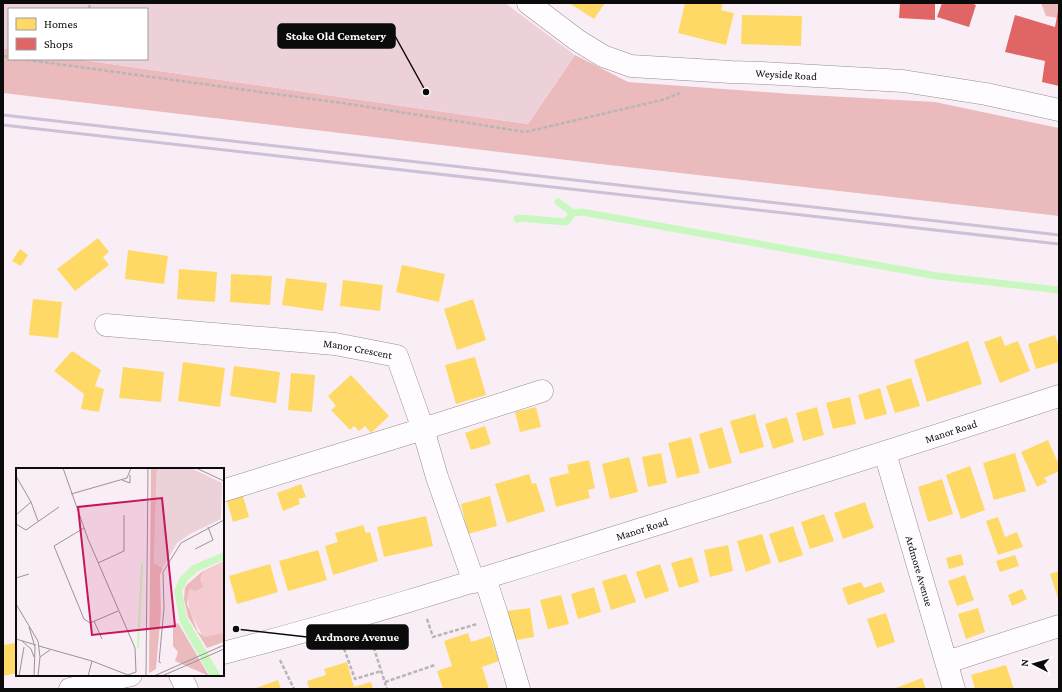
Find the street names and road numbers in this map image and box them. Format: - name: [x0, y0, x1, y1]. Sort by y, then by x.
- street label: Weyside Road: [755, 67, 817, 82]
- street label: Manor Crescent: [323, 337, 394, 361]
- street label: Manor Road: [923, 417, 979, 445]
- street label: Manor Road: [614, 515, 670, 543]
- street label: Ardmore Avenue: [903, 534, 936, 608]

